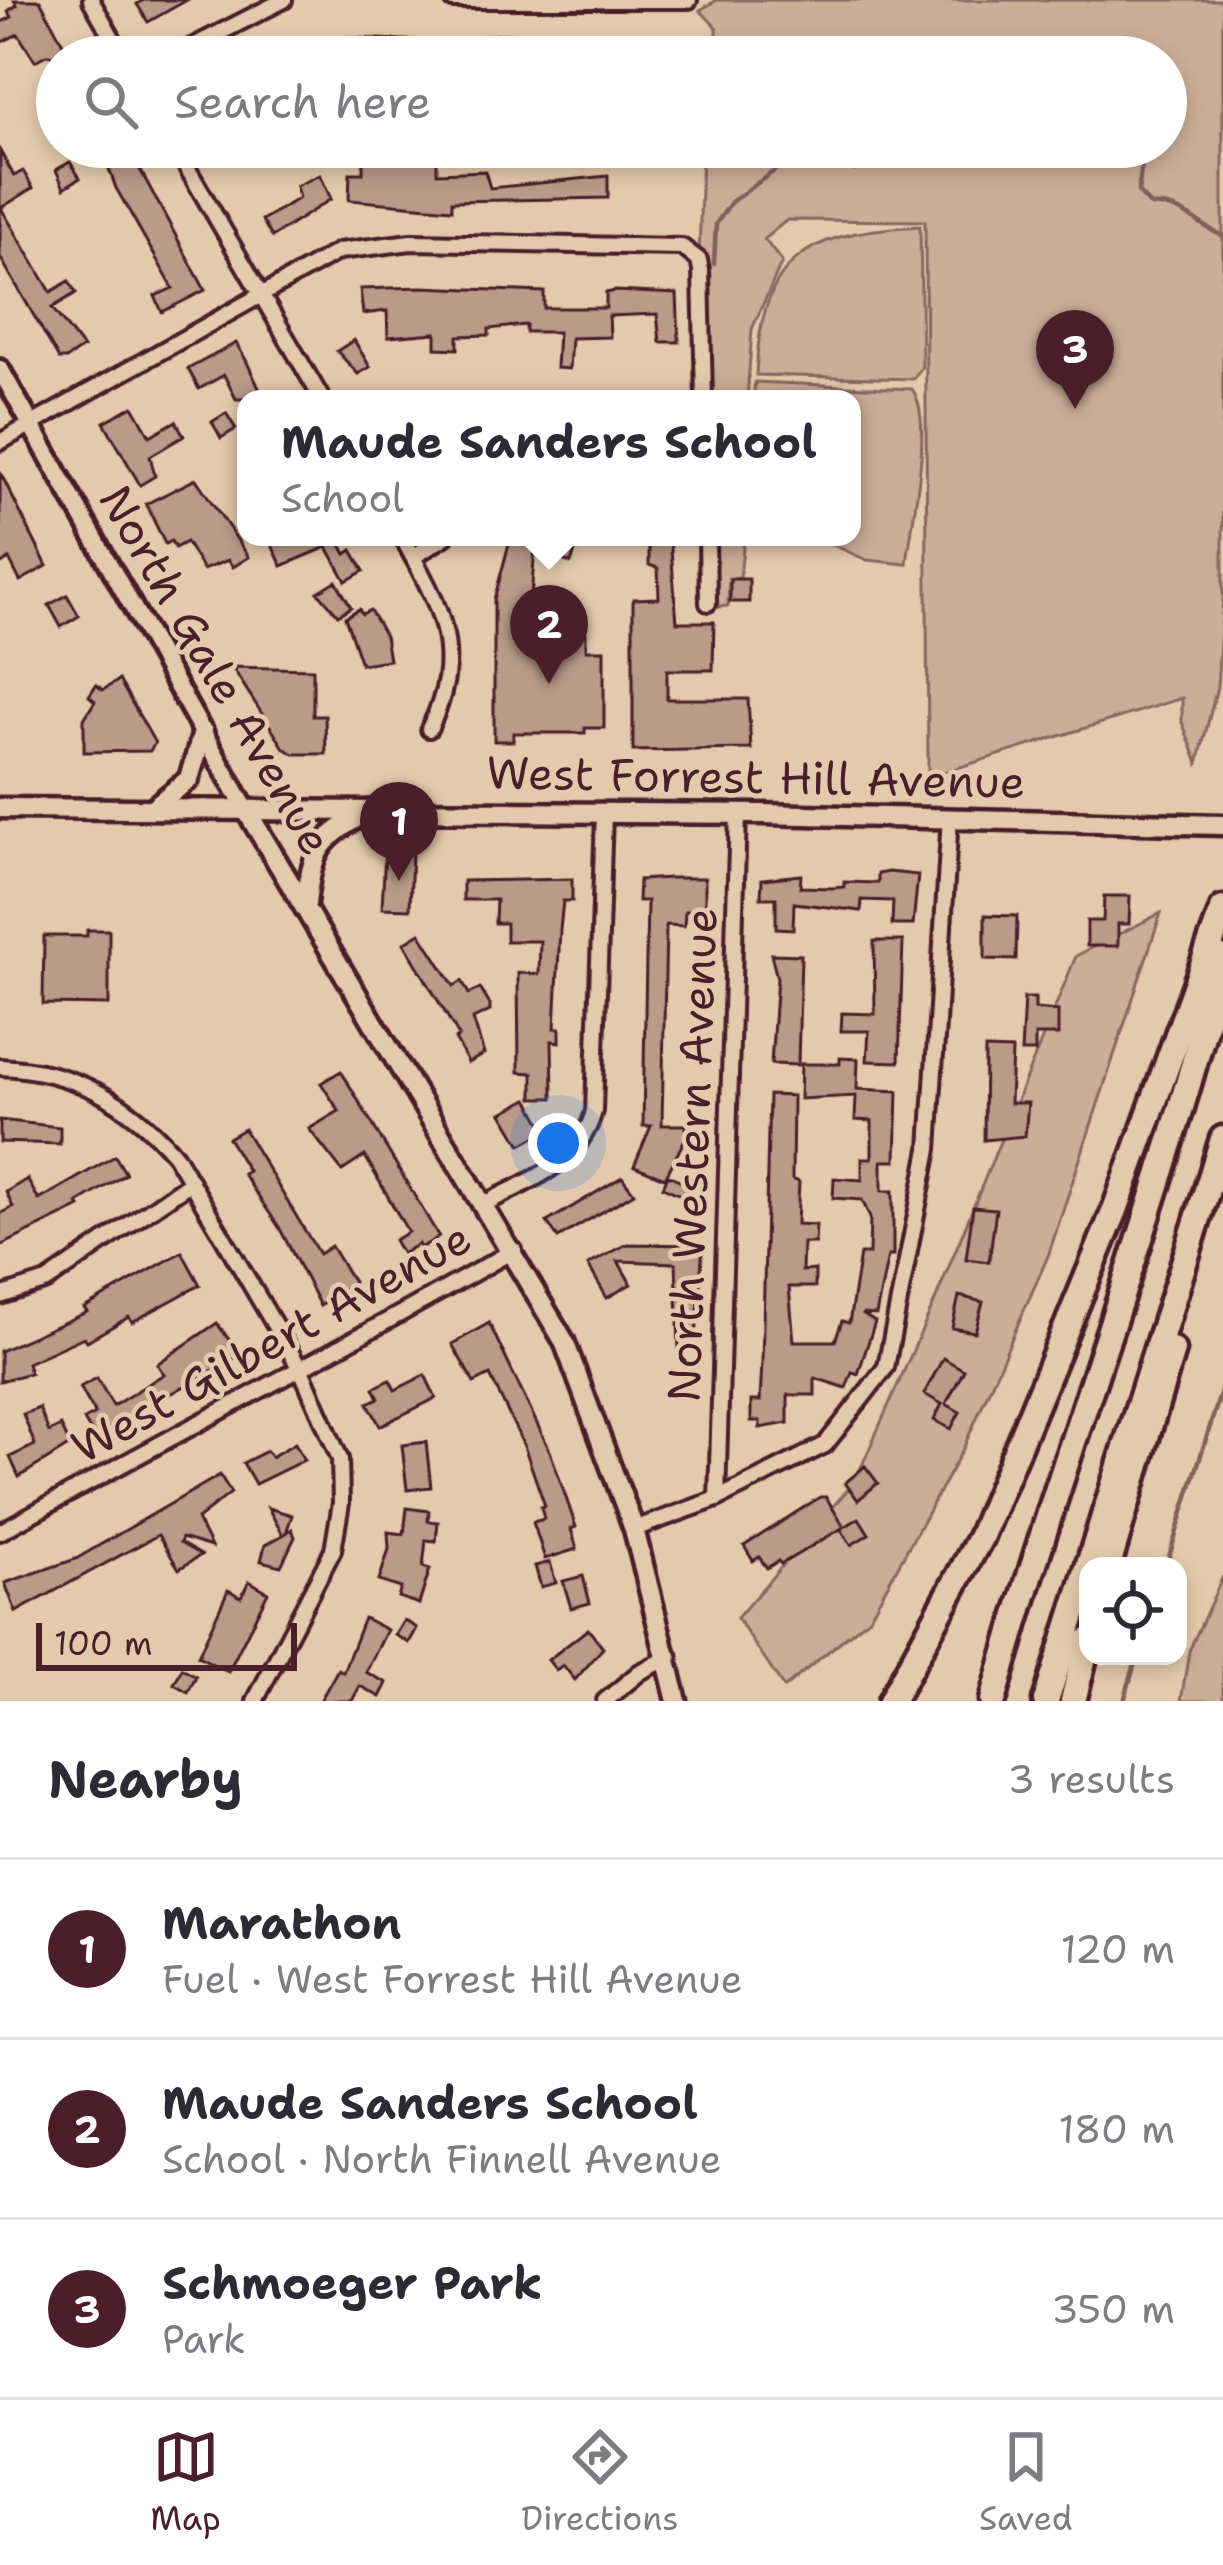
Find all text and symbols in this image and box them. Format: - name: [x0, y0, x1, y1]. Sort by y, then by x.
- search box: [36, 36, 1187, 168]
- icon: search: [78, 69, 144, 135]
- text: Search here: [174, 72, 431, 132]
- pin: 3: [1036, 310, 1114, 409]
- popup: [237, 390, 861, 546]
- text: Maude Sanders School: [281, 412, 817, 472]
- text: School: [281, 472, 404, 524]
- street label: North Gale Avenue: [86, 474, 346, 866]
- pin: 2: [510, 585, 588, 684]
- street label: West Forrest Hill Avenue: [486, 742, 1026, 812]
- pin: 1: [360, 782, 438, 881]
- street label: North Western Avenue: [653, 907, 731, 1403]
- your location: [528, 1113, 588, 1173]
- street label: West Gilbert Avenue: [61, 1207, 481, 1477]
- map controls: [1079, 1557, 1187, 1665]
- button: locate: [1079, 1557, 1187, 1665]
- scale bar: [36, 1617, 297, 1670]
- text: 100 m: [54, 1621, 153, 1666]
- text: Nearby: [48, 1745, 243, 1813]
- text: 3 results: [1008, 1753, 1175, 1805]
- text: Marathon: [162, 1893, 401, 1953]
- text: 1: [78, 1923, 96, 1975]
- text: 120 m: [1060, 1923, 1175, 1975]
- text: Fuel · West Forrest Hill Avenue: [162, 1953, 743, 2005]
- text: Maude Sanders School: [162, 2073, 698, 2133]
- text: 2: [73, 2103, 101, 2155]
- text: 180 m: [1059, 2103, 1175, 2155]
- text: School · North Finnell Avenue: [162, 2133, 722, 2185]
- text: Schmoeger Park: [162, 2253, 542, 2313]
- text: 3: [73, 2283, 101, 2335]
- text: 350 m: [1051, 2283, 1175, 2335]
- text: Park: [162, 2313, 246, 2365]
- tab: Map: [150, 2424, 221, 2541]
- tab: Directions: [521, 2424, 679, 2541]
- tab: Saved: [979, 2424, 1073, 2541]

